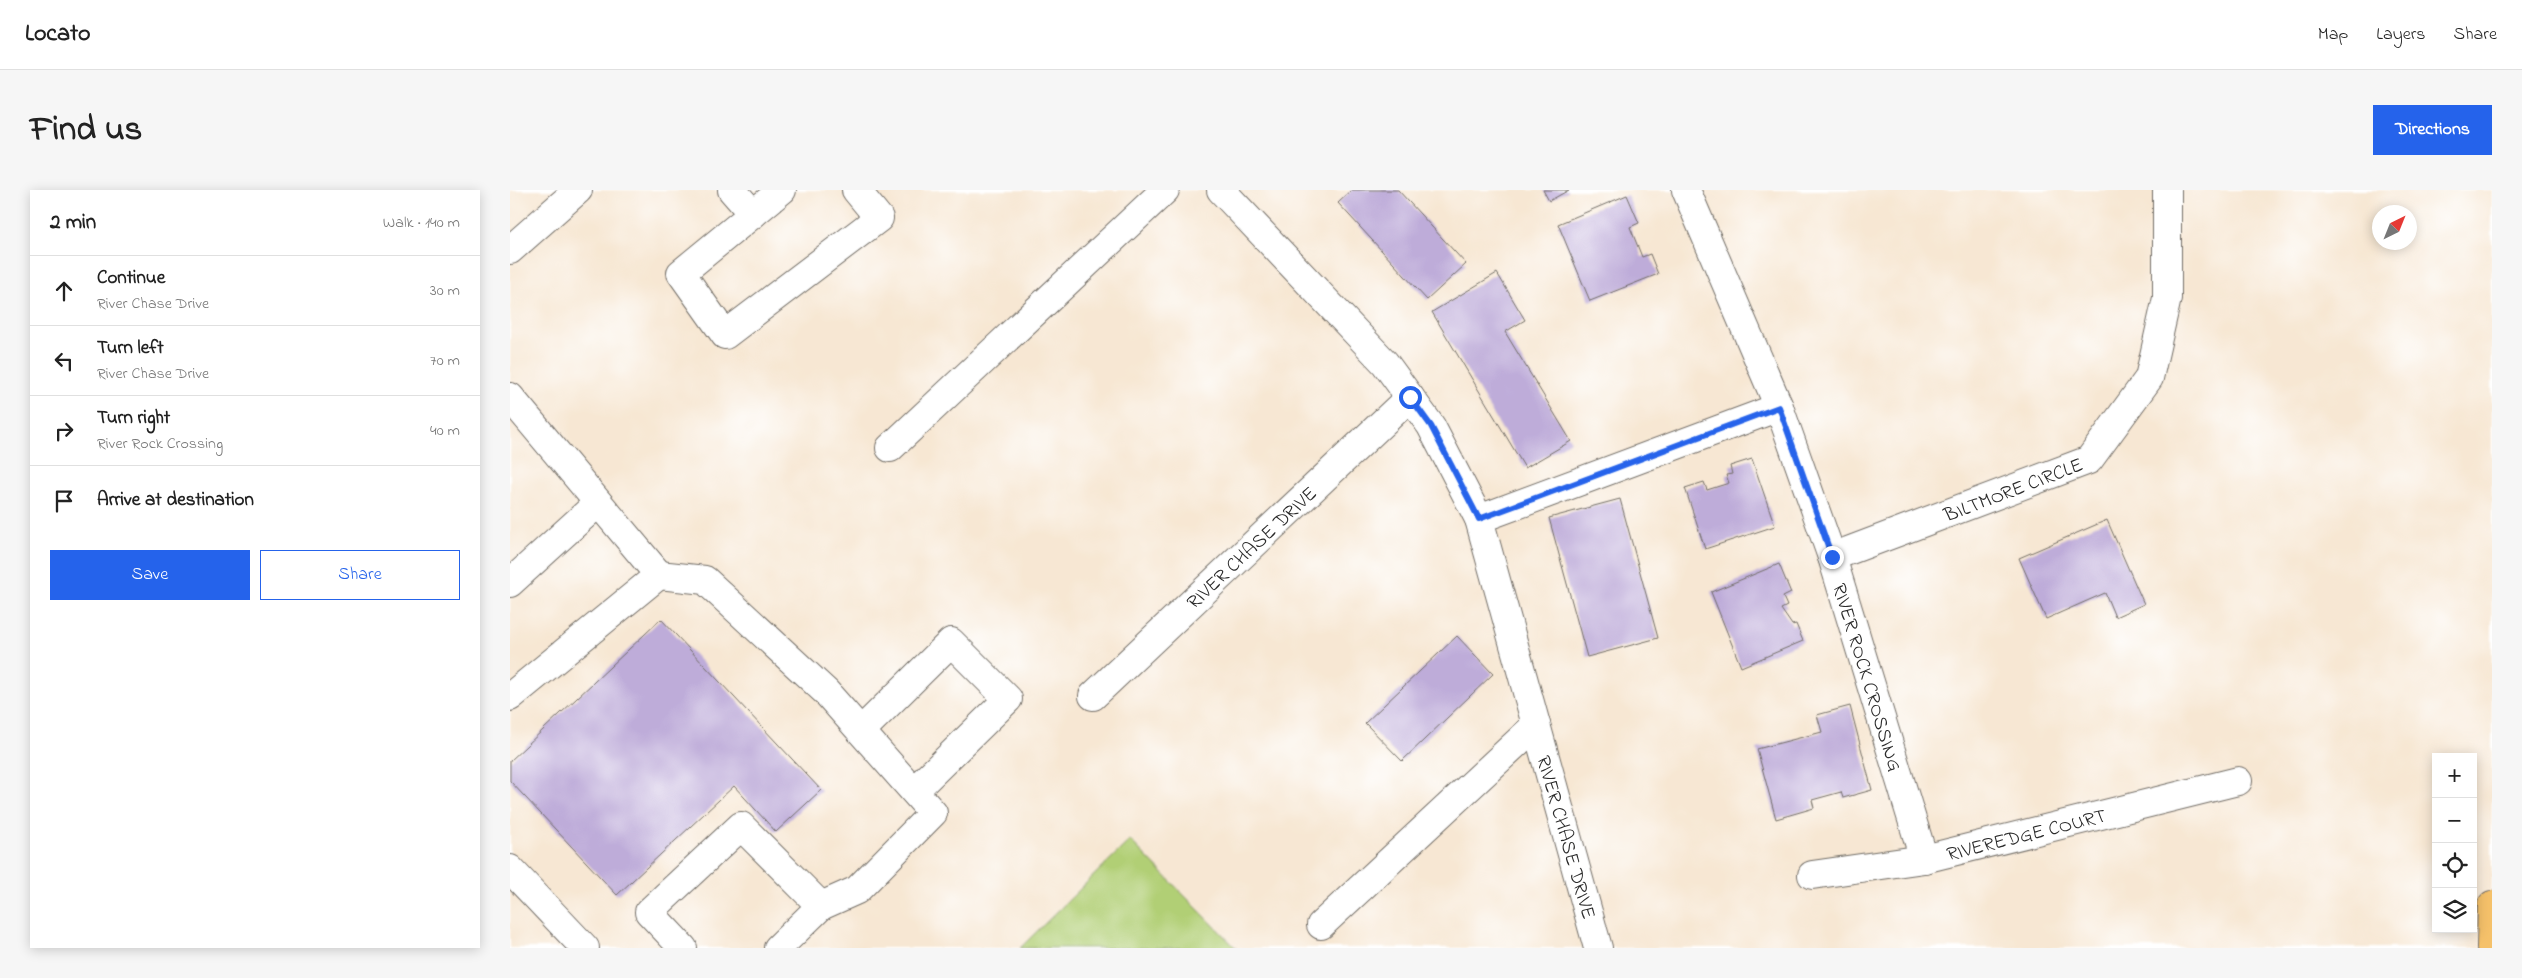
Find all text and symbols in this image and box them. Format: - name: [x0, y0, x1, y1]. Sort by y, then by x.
- text: Locato: [25, 17, 91, 52]
- text: Map: [2318, 22, 2348, 48]
- text: Layers: [2376, 22, 2426, 48]
- text: Share: [2454, 22, 2497, 48]
- text: Find us: [30, 105, 142, 156]
- button: Directions: [2373, 105, 2492, 155]
- north arrow: [2372, 205, 2417, 250]
- text: 2 min: [50, 208, 96, 238]
- text: Walk · 140 m: [383, 211, 460, 235]
- text: Continue: [97, 265, 165, 292]
- icon: ahead: [50, 277, 78, 305]
- text: 30 m: [430, 279, 460, 303]
- text: River Chase Drive: [97, 292, 209, 316]
- text: Turn left: [97, 335, 164, 362]
- icon: left: [50, 347, 78, 375]
- text: 70 m: [430, 349, 460, 373]
- text: River Chase Drive: [97, 362, 209, 386]
- route start: [1399, 386, 1422, 409]
- text: Turn right: [97, 405, 170, 432]
- icon: right: [50, 417, 78, 445]
- text: 40 m: [430, 419, 460, 443]
- text: River Rock Crossing: [97, 432, 223, 456]
- street label: BILTMORE CIRCLE: [1939, 452, 2088, 532]
- street label: RIVER CHASE DRIVE: [1181, 481, 1324, 617]
- icon: arrive: [50, 487, 78, 515]
- text: Arrive at destination: [97, 487, 254, 514]
- route end: [1821, 546, 1844, 569]
- button: Save: [50, 550, 250, 600]
- button: Share: [260, 550, 460, 600]
- street label: RIVER ROCK CROSSING: [1823, 580, 1908, 775]
- street label: RIVER CHASE DRIVE: [1527, 752, 1602, 923]
- map controls: [2432, 753, 2477, 933]
- button: +: [2432, 753, 2477, 798]
- button: −: [2432, 798, 2477, 843]
- street label: RIVEREDGE COURT: [1944, 803, 2109, 870]
- button: locate: [2432, 843, 2477, 888]
- button: layers: [2432, 888, 2477, 933]

